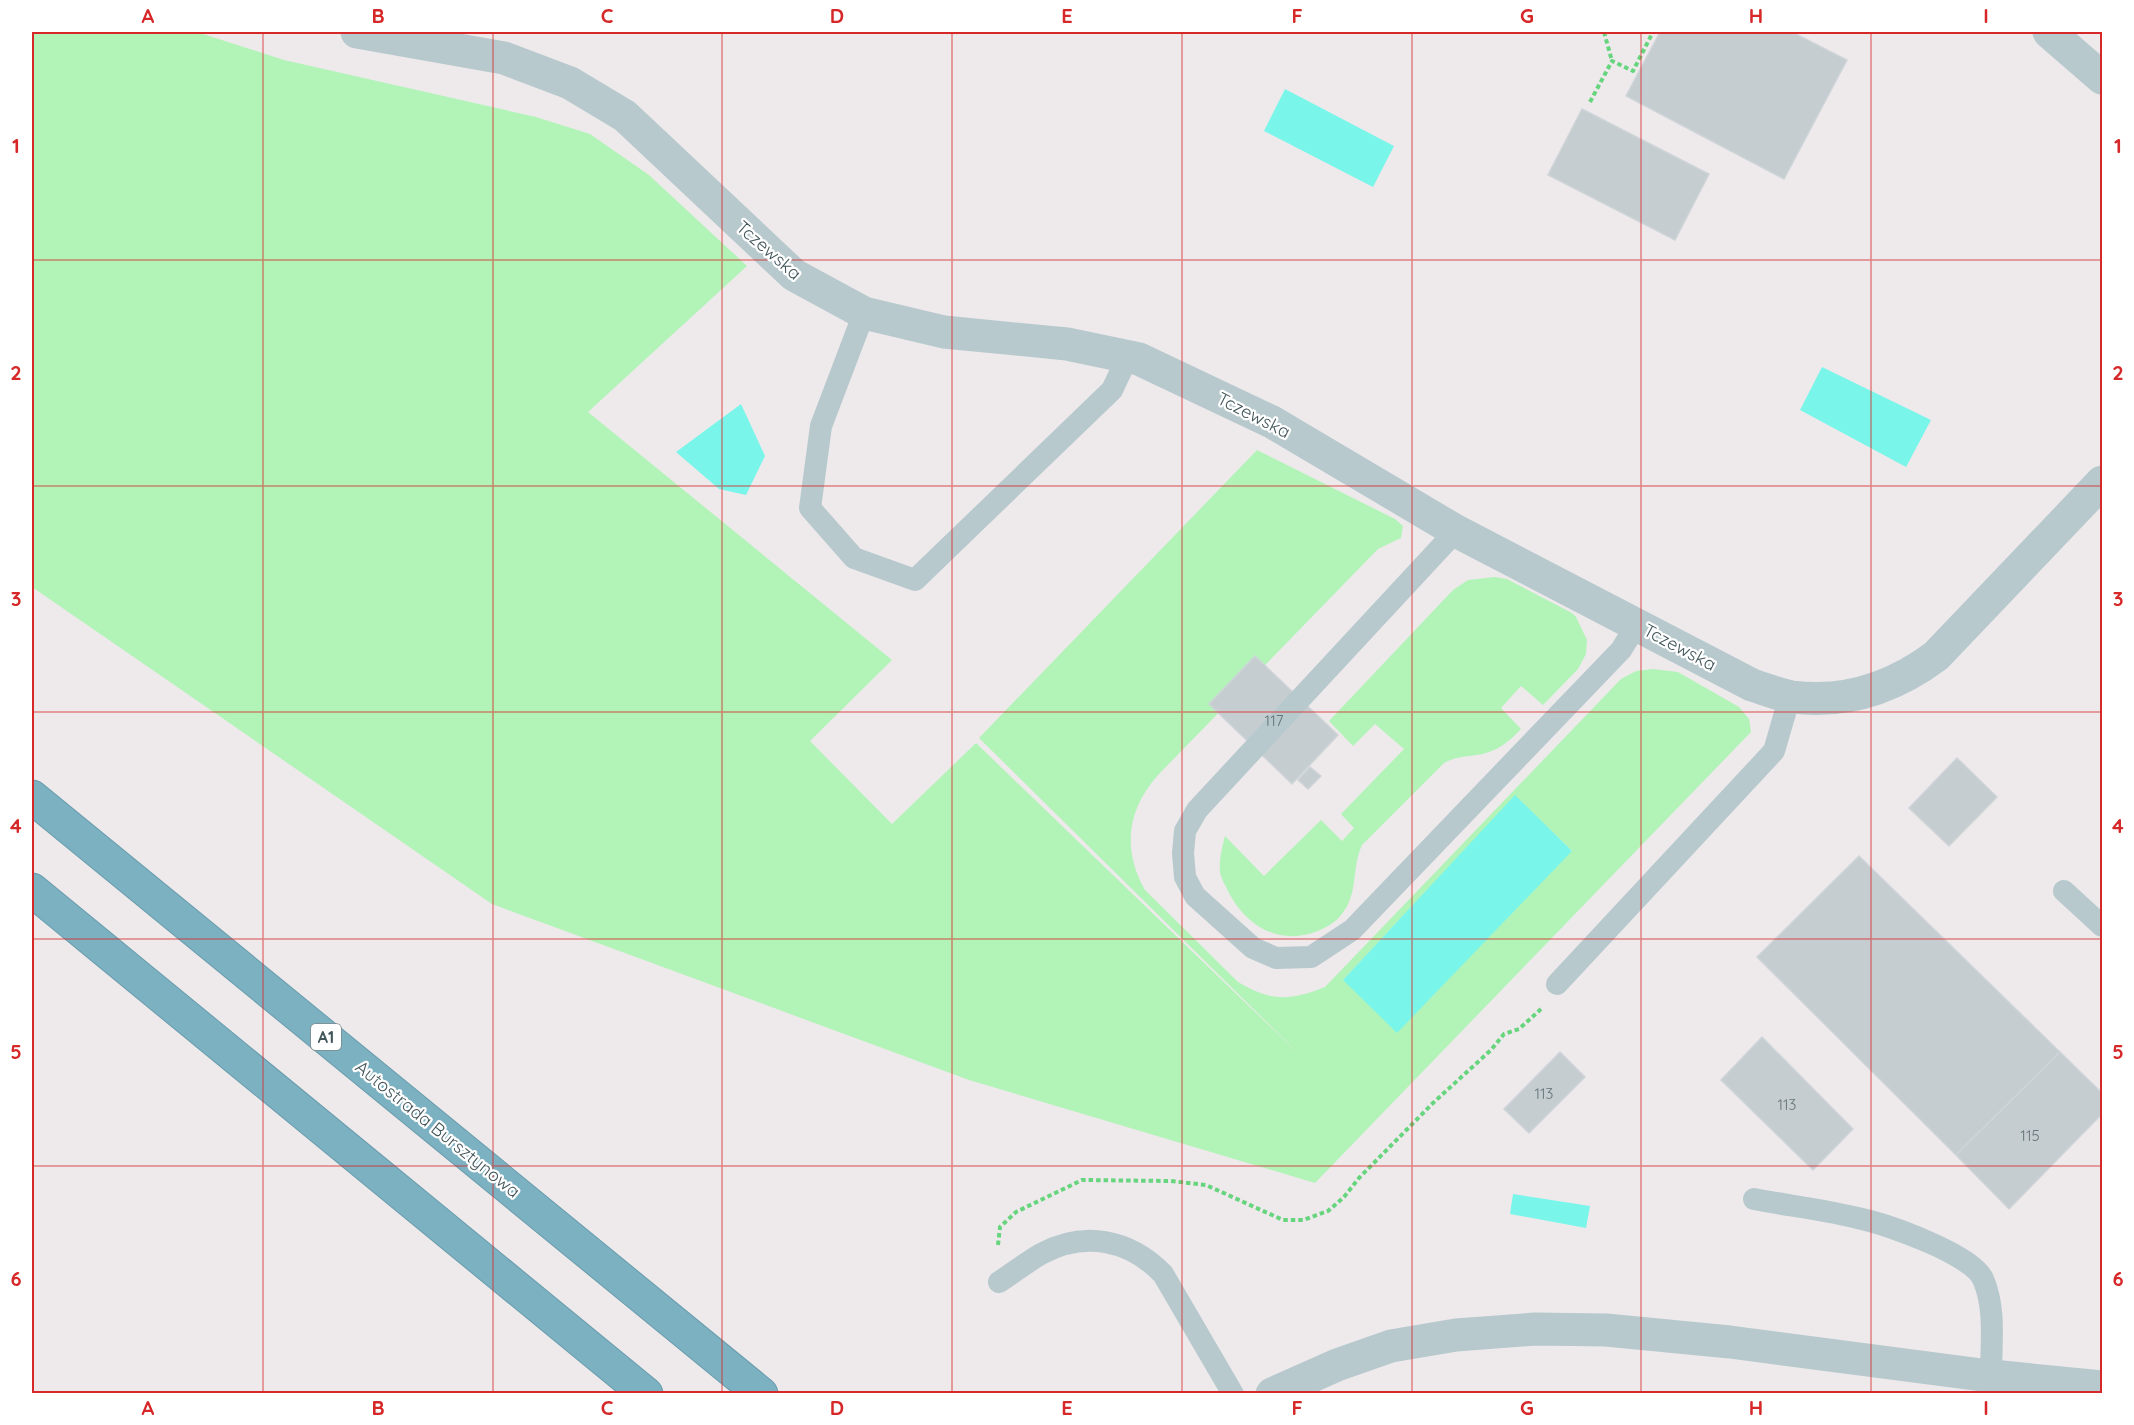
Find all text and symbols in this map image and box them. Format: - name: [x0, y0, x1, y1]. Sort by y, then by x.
- text: A: [142, 3, 155, 28]
- text: B: [371, 3, 385, 28]
- text: C: [601, 3, 614, 28]
- text: D: [830, 3, 844, 28]
- text: E: [1061, 3, 1073, 28]
- text: F: [1291, 3, 1303, 28]
- text: G: [1520, 3, 1534, 28]
- text: H: [1749, 3, 1763, 28]
- text: I: [1983, 3, 1989, 28]
- text: 1: [12, 133, 20, 158]
- text: 1: [2114, 133, 2122, 158]
- street label: Tczewska: [732, 215, 806, 285]
- text: 2: [10, 360, 22, 385]
- text: 2: [2112, 360, 2124, 385]
- street label: Tczewska: [1214, 387, 1294, 443]
- text: 3: [11, 586, 21, 611]
- text: 3: [2113, 586, 2123, 611]
- street label: Tczewska: [1640, 618, 1720, 676]
- house number: 117: [1265, 711, 1284, 730]
- text: 4: [10, 813, 22, 838]
- text: 4: [2112, 813, 2124, 838]
- road number: A1: [311, 1024, 341, 1050]
- text: 5: [10, 1039, 22, 1064]
- text: 5: [2112, 1039, 2124, 1064]
- street label: Autostrada Bursztynowa: [351, 1055, 525, 1203]
- house number: 113: [1535, 1084, 1554, 1103]
- house number: 113: [1778, 1095, 1797, 1114]
- house number: 115: [2020, 1126, 2040, 1145]
- text: 6: [10, 1266, 22, 1291]
- text: 6: [2112, 1266, 2124, 1291]
- text: A: [142, 1395, 155, 1420]
- text: B: [371, 1395, 385, 1420]
- text: C: [601, 1395, 614, 1420]
- text: D: [830, 1395, 844, 1420]
- text: E: [1061, 1395, 1073, 1420]
- text: F: [1291, 1395, 1303, 1420]
- text: G: [1520, 1395, 1534, 1420]
- text: H: [1749, 1395, 1763, 1420]
- text: I: [1983, 1395, 1989, 1420]

